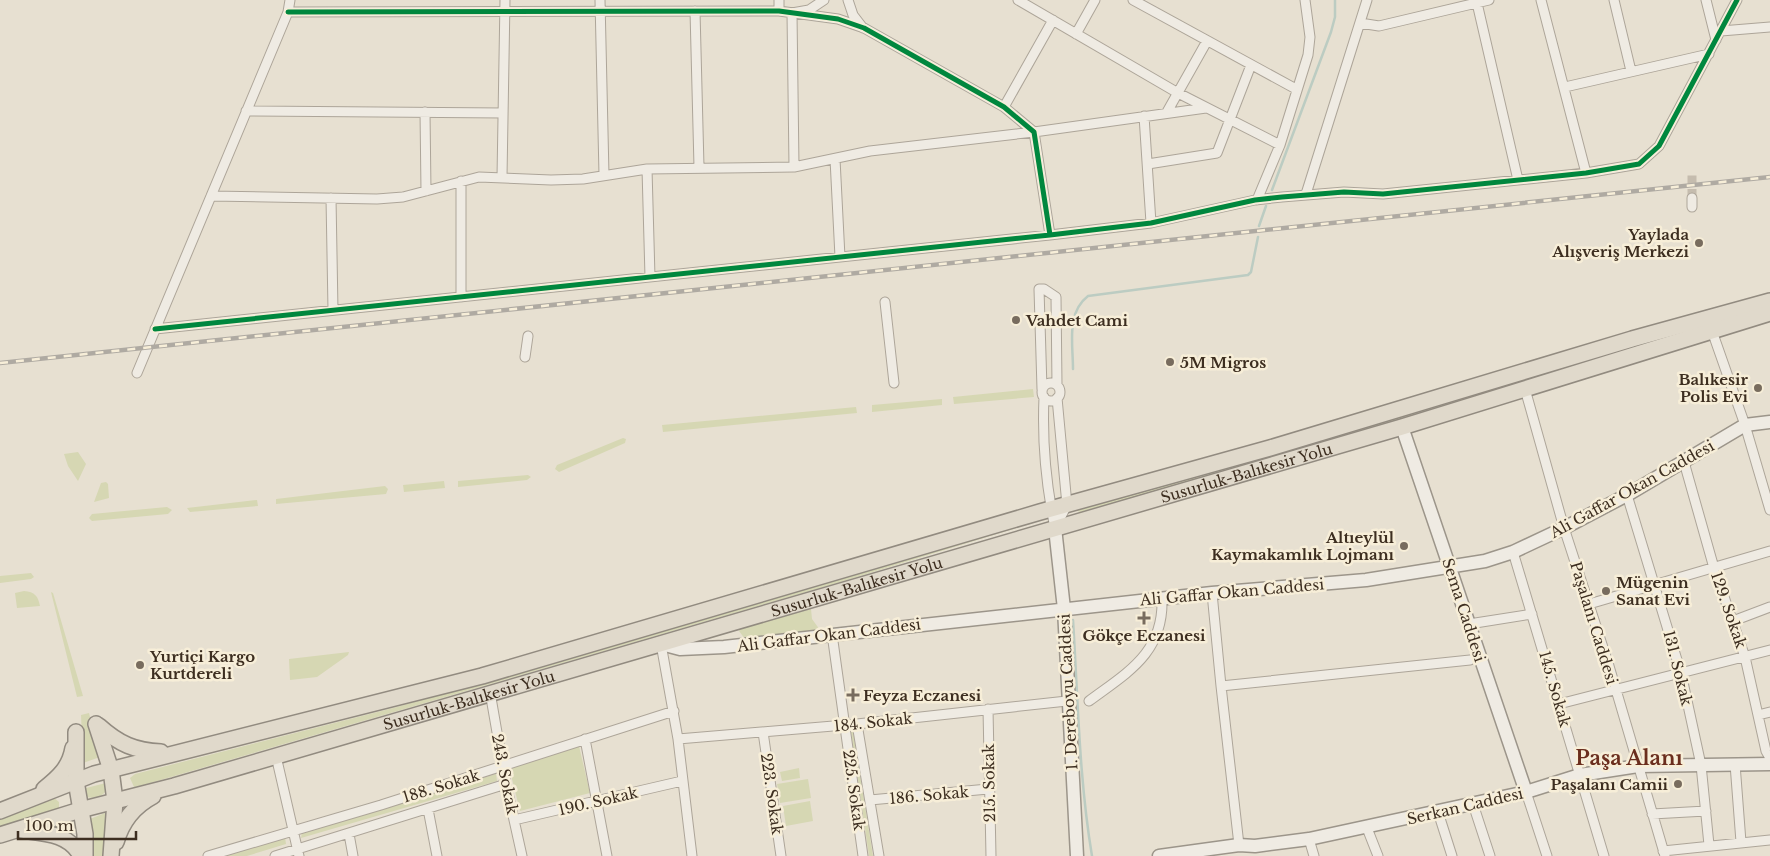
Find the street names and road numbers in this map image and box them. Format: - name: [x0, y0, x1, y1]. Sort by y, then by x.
- street label: Ali Gaffar Okan Caddesi: [1546, 436, 1717, 543]
- street label: Susurluk-Balıkesir Yolu: [1158, 438, 1334, 507]
- street label: Susurluk-Balıkesir Yolu: [769, 552, 945, 621]
- street label: Sema Caddesi: [1438, 556, 1490, 664]
- street label: Paşalanı Caddesi: [1566, 559, 1622, 687]
- street label: 129. Sokak: [1707, 569, 1751, 652]
- street label: Ali Gaffar Okan Caddesi: [1138, 574, 1325, 610]
- street label: 1. Dereboyu Caddesi: [1054, 613, 1082, 771]
- street label: Ali Gaffar Okan Caddesi: [735, 614, 922, 656]
- street label: 131. Sokak: [1659, 628, 1697, 708]
- street label: 145. Sokak: [1535, 649, 1575, 730]
- street label: Susurluk-Balıkesir Yolu: [381, 666, 557, 734]
- street label: 184. Sokak: [833, 708, 914, 736]
- street label: 243. Sokak: [488, 732, 522, 817]
- street label: 215. Sokak: [979, 743, 999, 823]
- street label: 225. Sokak: [839, 748, 869, 832]
- street label: 223. Sokak: [757, 752, 787, 837]
- street label: 188. Sokak: [400, 765, 482, 807]
- street label: 190. Sokak: [556, 782, 640, 819]
- street label: 186. Sokak: [888, 782, 970, 808]
- street label: Serkan Caddesi: [1405, 783, 1525, 829]

